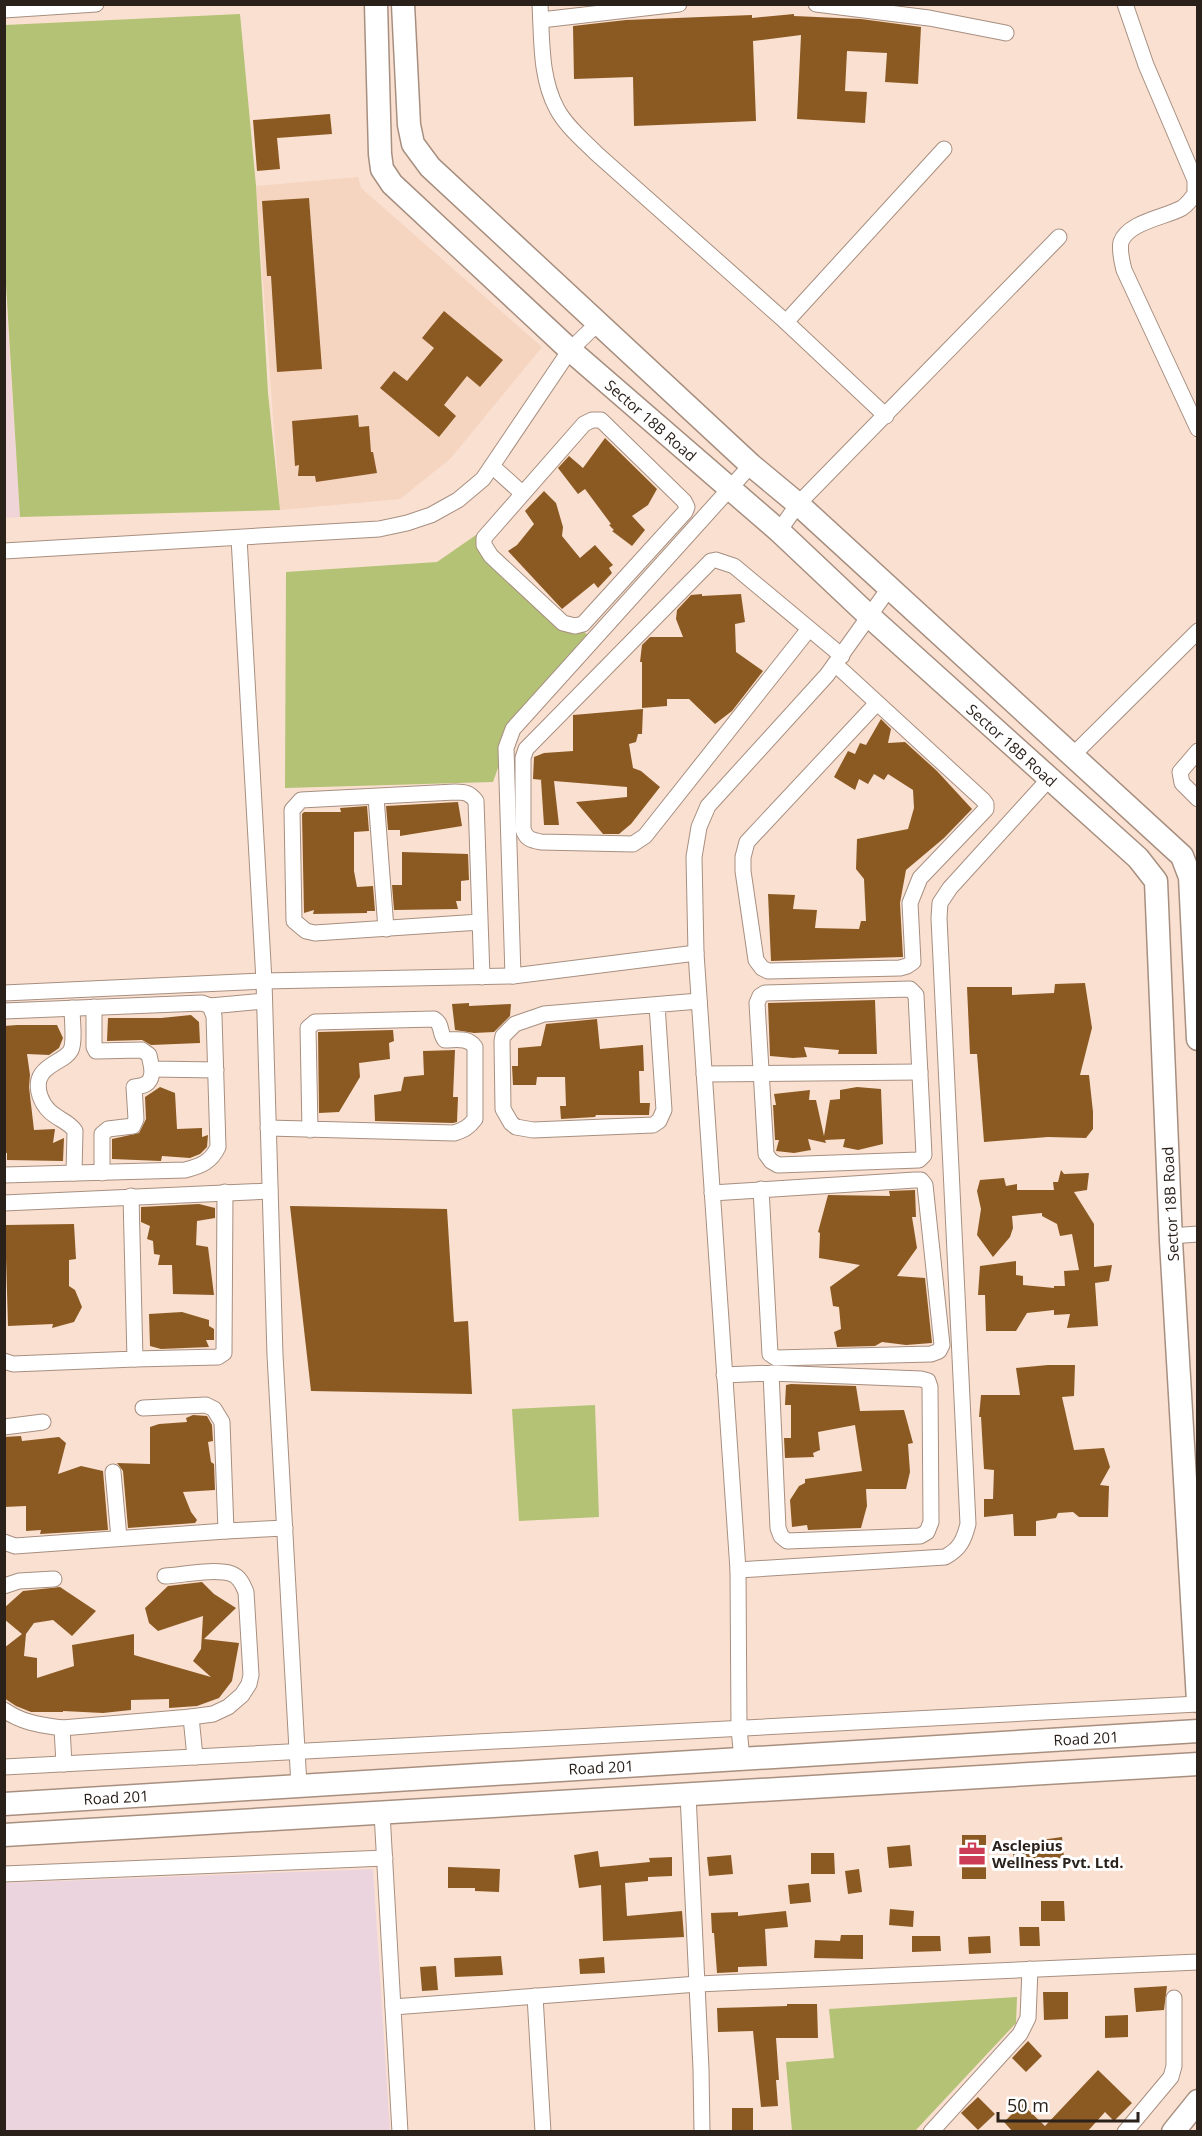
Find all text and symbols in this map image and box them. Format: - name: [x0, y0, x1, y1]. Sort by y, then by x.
- street label: Sector 18B Road: [601, 375, 701, 465]
- street label: Sector 18B Road: [963, 699, 1061, 791]
- street label: Sector 18B Road: [1157, 1146, 1183, 1262]
- street label: Road 201: [1053, 1726, 1119, 1750]
- street label: Road 201: [568, 1755, 634, 1779]
- street label: Road 201: [83, 1785, 149, 1809]
- place label: Asclepius Wellness Pvt. Ltd.: [992, 1835, 1123, 1872]
- office icon: Asclepius Wellness Pvt. Ltd.: [957, 1839, 987, 1869]
- scale bar: [998, 2085, 1138, 2123]
- text: 50 m: [1007, 2093, 1049, 2117]

